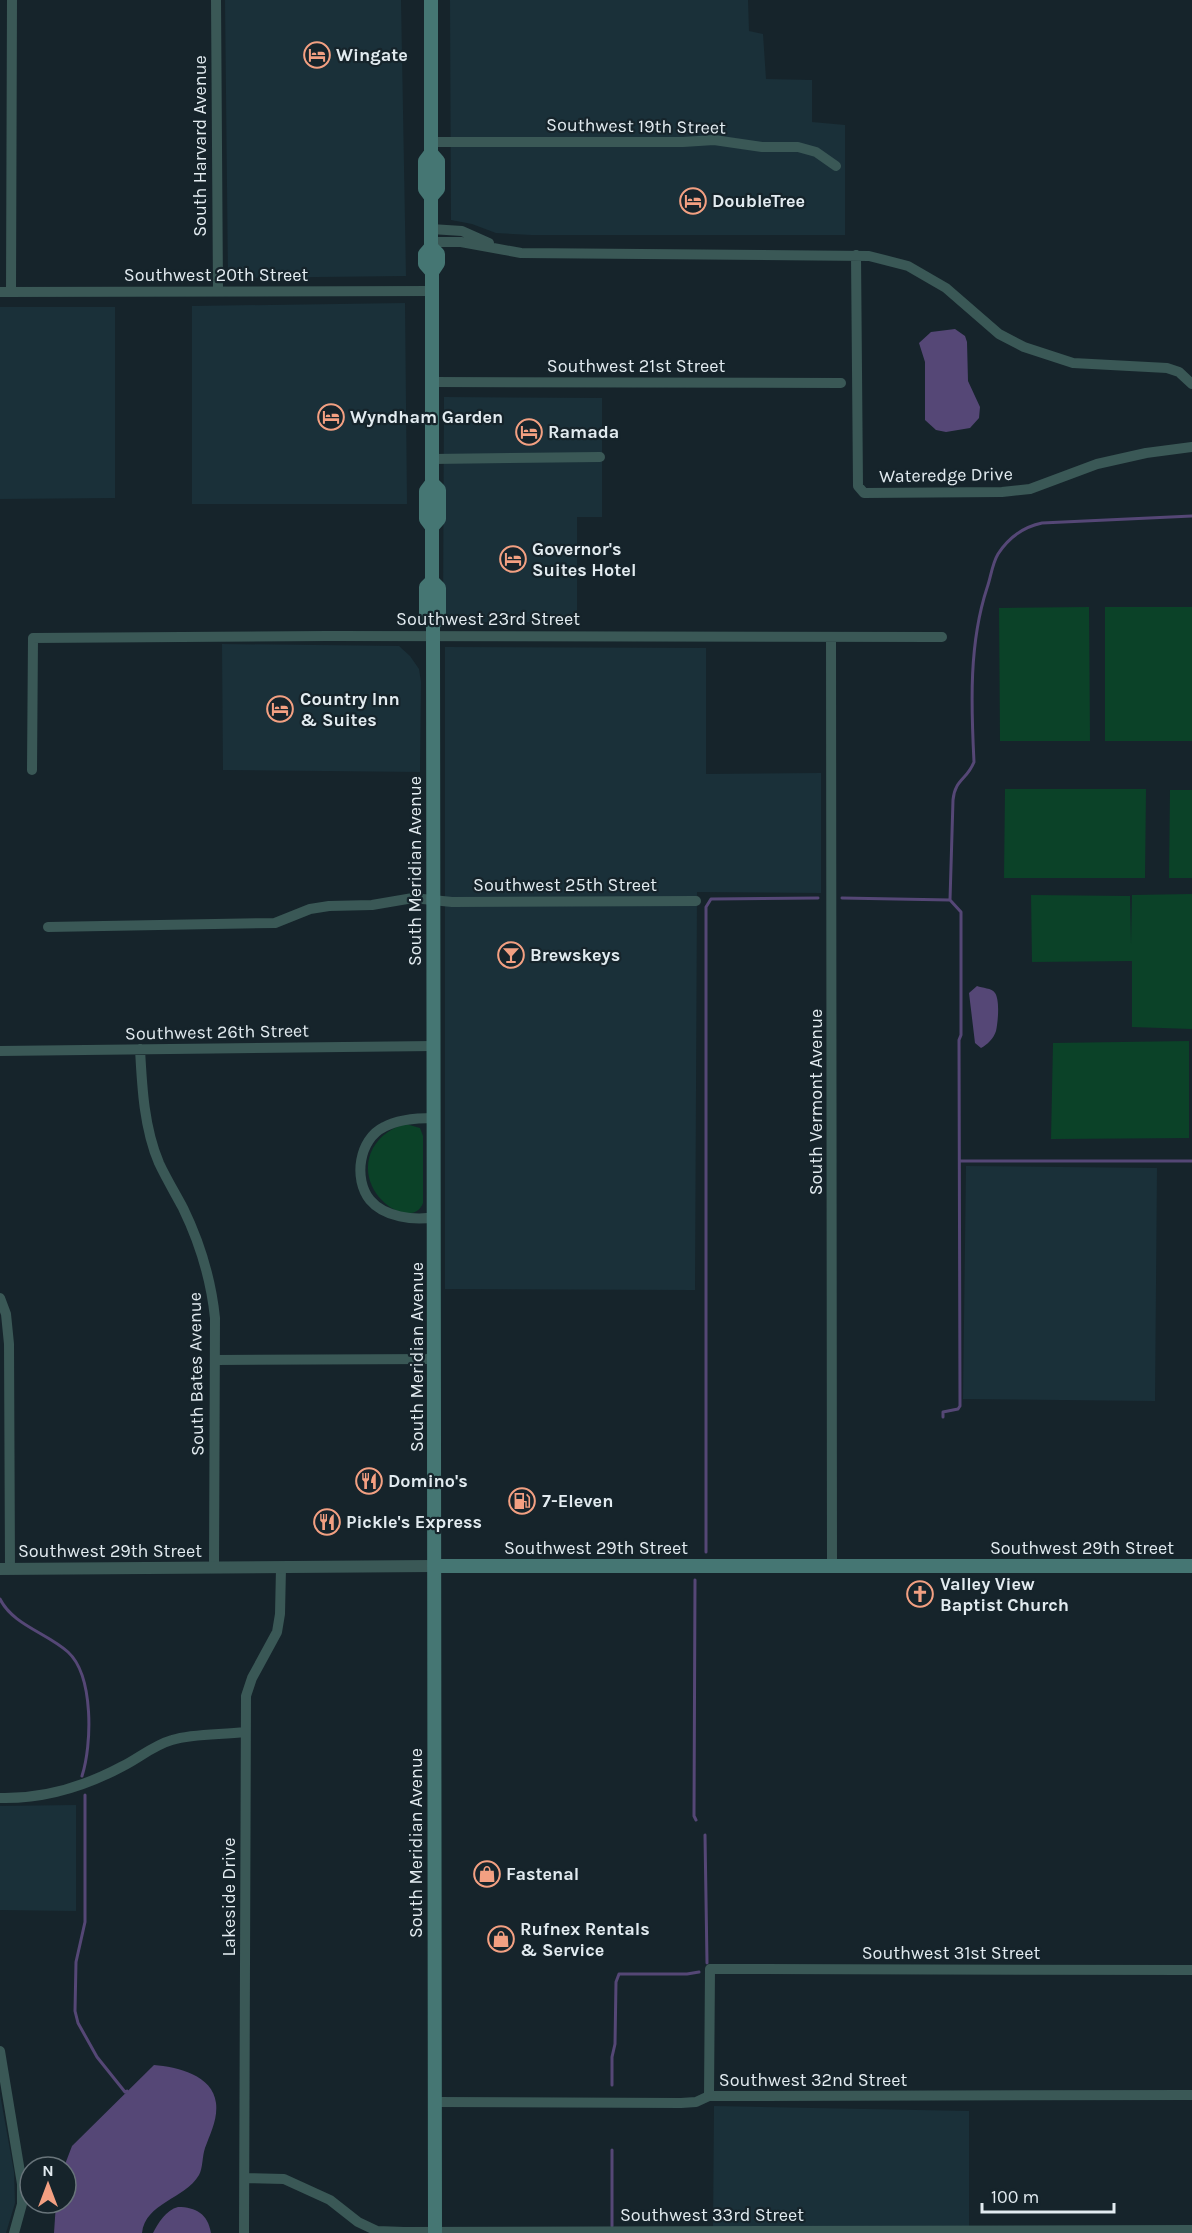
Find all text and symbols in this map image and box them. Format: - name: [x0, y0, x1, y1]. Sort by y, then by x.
- hotel icon: Wingate: [302, 40, 332, 70]
- place label: Wingate: [336, 44, 408, 66]
- street label: South Harvard Avenue: [189, 55, 211, 237]
- street label: Southwest 19th Street: [546, 113, 726, 139]
- hotel icon: DoubleTree: [678, 186, 708, 216]
- place label: DoubleTree: [712, 190, 805, 212]
- street label: Southwest 20th Street: [124, 264, 308, 286]
- street label: Southwest 21st Street: [547, 355, 725, 377]
- hotel icon: Wyndham Garden: [316, 402, 346, 432]
- place label: Wyndham Garden: [350, 406, 503, 428]
- hotel icon: Ramada: [514, 417, 544, 447]
- place label: Ramada: [548, 421, 619, 443]
- street label: Wateredge Drive: [879, 463, 1013, 487]
- place label: Governor's Suites Hotel: [532, 538, 636, 581]
- hotel icon: Governor's Suites Hotel: [498, 544, 528, 574]
- street label: Southwest 23rd Street: [396, 608, 580, 630]
- place label: Country Inn & Suites: [300, 688, 400, 731]
- hotel icon: Country Inn & Suites: [265, 694, 295, 724]
- street label: South Meridian Avenue: [404, 776, 426, 966]
- street label: Southwest 25th Street: [473, 874, 657, 896]
- bar icon: Brewskeys: [496, 940, 526, 970]
- place label: Brewskeys: [530, 944, 620, 966]
- street label: South Vermont Avenue: [805, 1009, 827, 1195]
- street label: Southwest 26th Street: [125, 1019, 309, 1045]
- street label: South Meridian Avenue: [406, 1262, 428, 1452]
- street label: South Bates Avenue: [184, 1292, 208, 1456]
- restaurant icon: Domino's: [354, 1466, 384, 1496]
- place label: Domino's: [388, 1470, 468, 1492]
- fuel station icon: 7-Eleven: [507, 1486, 537, 1516]
- place label: 7-Eleven: [542, 1490, 613, 1512]
- restaurant icon: Pickle's Express: [312, 1507, 342, 1537]
- place label: Pickle's Express: [346, 1511, 482, 1533]
- street label: Southwest 29th Street: [504, 1537, 688, 1559]
- street label: Southwest 29th Street: [990, 1537, 1174, 1559]
- street label: Southwest 29th Street: [18, 1540, 202, 1562]
- place label: Valley View Baptist Church: [940, 1573, 1069, 1616]
- church icon: Valley View Baptist Church: [905, 1579, 935, 1609]
- street label: South Meridian Avenue: [405, 1748, 427, 1938]
- street label: Lakeside Drive: [218, 1838, 240, 1956]
- shop icon: Fastenal: [472, 1859, 502, 1889]
- place label: Fastenal: [506, 1863, 579, 1885]
- place label: Rufnex Rentals & Service: [520, 1918, 650, 1961]
- shop icon: Rufnex Rentals & Service: [486, 1924, 516, 1954]
- street label: Southwest 31st Street: [862, 1942, 1040, 1964]
- street label: Southwest 32nd Street: [719, 2069, 907, 2091]
- north arrow: [18, 2155, 78, 2215]
- text: N: [42, 2161, 54, 2180]
- scale bar: [982, 2176, 1114, 2214]
- text: 100 m: [991, 2186, 1039, 2208]
- street label: Southwest 33rd Street: [620, 2204, 804, 2226]

